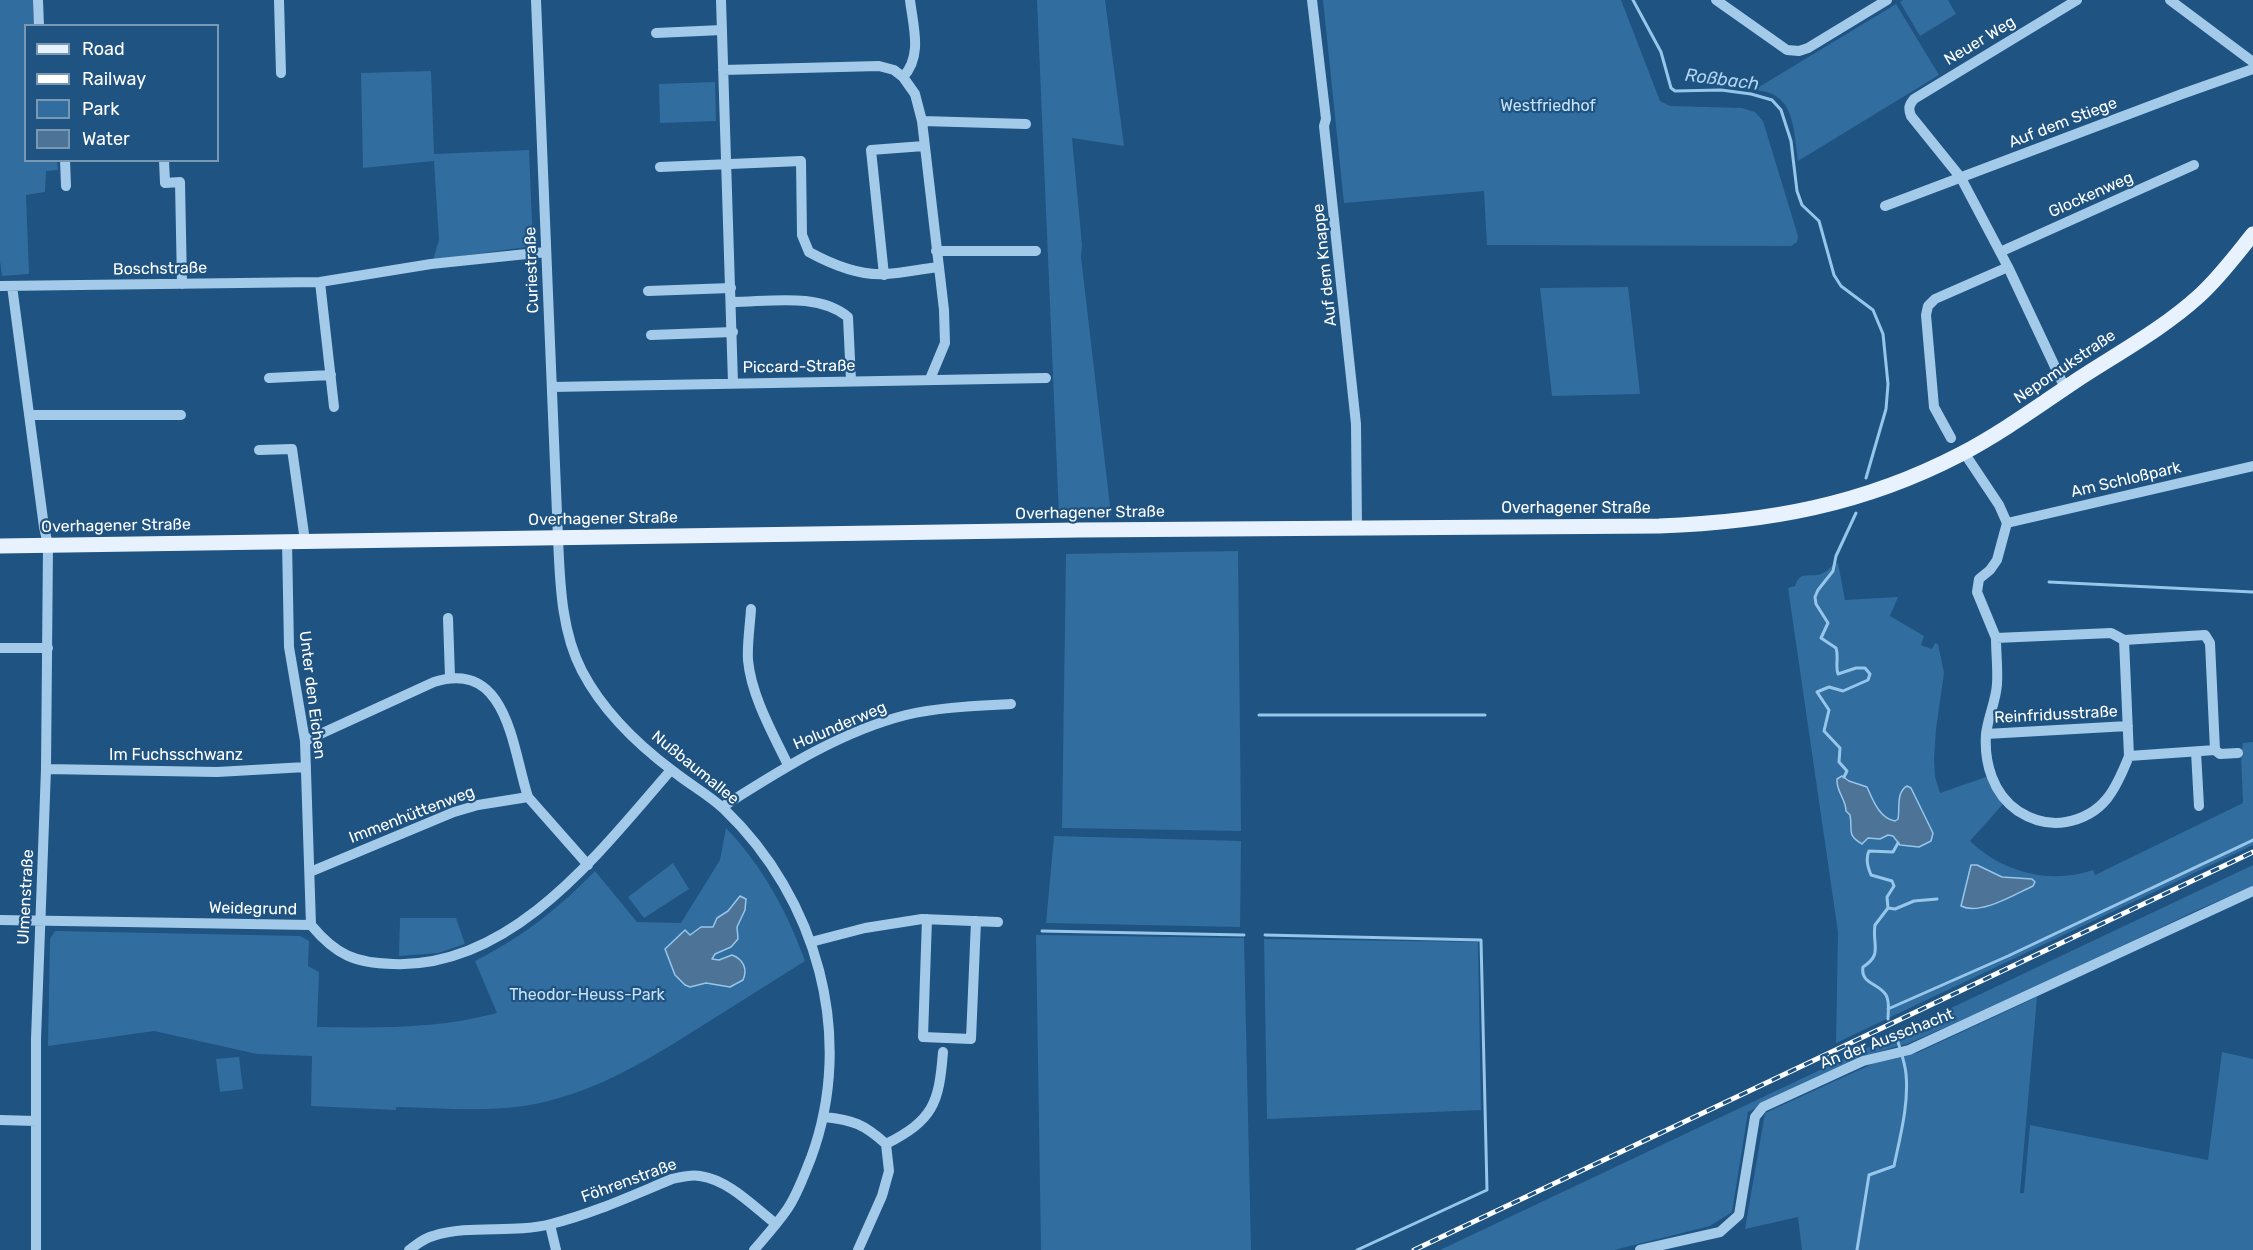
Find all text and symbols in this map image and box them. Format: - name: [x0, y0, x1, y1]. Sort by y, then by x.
- street label: Neuer Weg: [1941, 12, 2019, 70]
- legend: [24, 24, 219, 162]
- text: Road: [82, 38, 125, 60]
- water label: Roßbach: [1684, 65, 1760, 95]
- text: Railway: [82, 68, 146, 90]
- street label: Auf dem Stiege: [2006, 94, 2120, 152]
- park label: Westfriedhof: [1500, 96, 1596, 116]
- text: Park: [82, 98, 119, 120]
- text: Water: [82, 128, 130, 150]
- street label: Glockenweg: [2046, 168, 2136, 222]
- street label: Auf dem Knappe: [1309, 203, 1341, 327]
- street label: Curiestraße: [521, 226, 543, 314]
- street label: Boschstraße: [113, 259, 207, 279]
- street label: Nepomukstraße: [2011, 326, 2119, 408]
- street label: Piccard-Straße: [742, 356, 856, 378]
- street label: Am Schloßpark: [2069, 458, 2183, 502]
- street label: Overhagener Straße: [1501, 498, 1651, 518]
- street label: Overhagener Straße: [1015, 502, 1165, 524]
- street label: Overhagener Straße: [528, 508, 678, 530]
- street label: Overhagener Straße: [41, 515, 191, 537]
- street label: Unter den Eichen: [295, 630, 329, 760]
- street label: Holunderweg: [790, 698, 890, 754]
- street label: Reinfridusstraße: [1994, 702, 2118, 728]
- street label: Nußbaumallee: [647, 727, 743, 809]
- street label: Im Fuchsschwanz: [109, 745, 243, 765]
- street label: Immenhüttenweg: [346, 782, 478, 848]
- street label: Ulmenstraße: [14, 849, 38, 945]
- street label: Weidegrund: [209, 899, 297, 919]
- park label: Theodor-Heuss-Park: [509, 985, 665, 1005]
- street label: An der Ausschacht: [1818, 1005, 1956, 1073]
- street label: Föhrenstraße: [579, 1155, 679, 1207]

